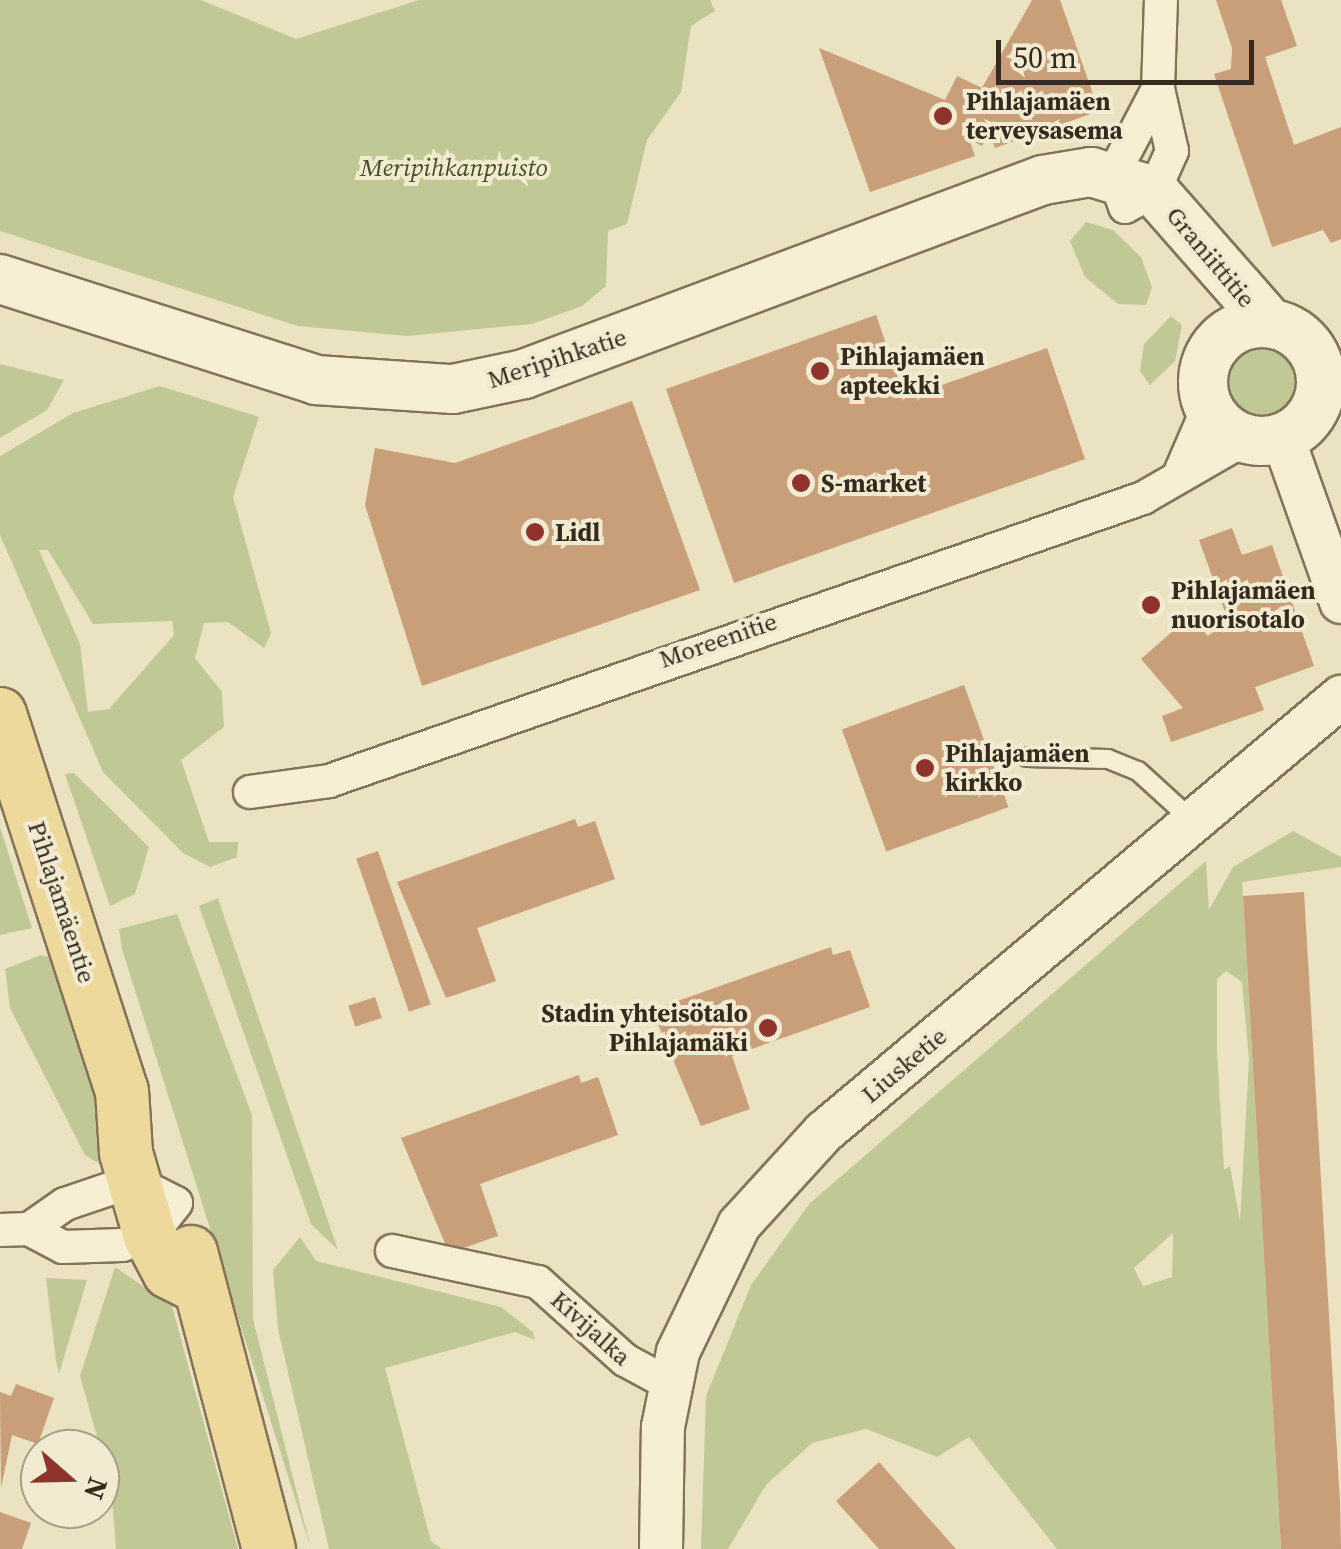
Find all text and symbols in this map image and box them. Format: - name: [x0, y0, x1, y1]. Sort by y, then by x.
- scale bar: [1001, 20, 1258, 82]
- text: 50 m: [1013, 37, 1077, 78]
- place label: Pihlajamäen terveysasema: [966, 87, 1123, 146]
- marker: Pihlajamäen terveysasema: [930, 103, 956, 129]
- park label: Meripihkanpuisto: [360, 152, 548, 182]
- street label: Graniittitie: [1160, 201, 1262, 313]
- street label: Meripihkatie: [484, 321, 630, 395]
- place label: Pihlajamäen apteekki: [840, 342, 985, 401]
- marker: Pihlajamäen apteekki: [809, 360, 831, 382]
- place label: S-market: [821, 468, 926, 498]
- marker: S-market: [790, 472, 812, 494]
- place label: Lidl: [555, 517, 600, 547]
- marker: Lidl: [524, 521, 546, 543]
- place label: Pihlajamäen nuorisotalo: [1171, 576, 1316, 635]
- marker: Pihlajamäen nuorisotalo: [1140, 594, 1162, 616]
- street label: Moreenitie: [655, 606, 781, 674]
- place label: Pihlajamäen kirkko: [945, 739, 1090, 798]
- marker: Pihlajamäen kirkko: [914, 757, 936, 779]
- street label: Pihlajamäentie: [22, 817, 102, 987]
- place label: Stadin yhteisötalo Pihlajamäki: [541, 999, 748, 1058]
- marker: Stadin yhteisötalo Pihlajamäki: [757, 1017, 779, 1039]
- street label: Liusketie: [855, 1021, 953, 1109]
- street label: Kivijalka: [545, 1284, 637, 1372]
- north arrow: [20, 1429, 120, 1529]
- text: N: [75, 1472, 118, 1505]

